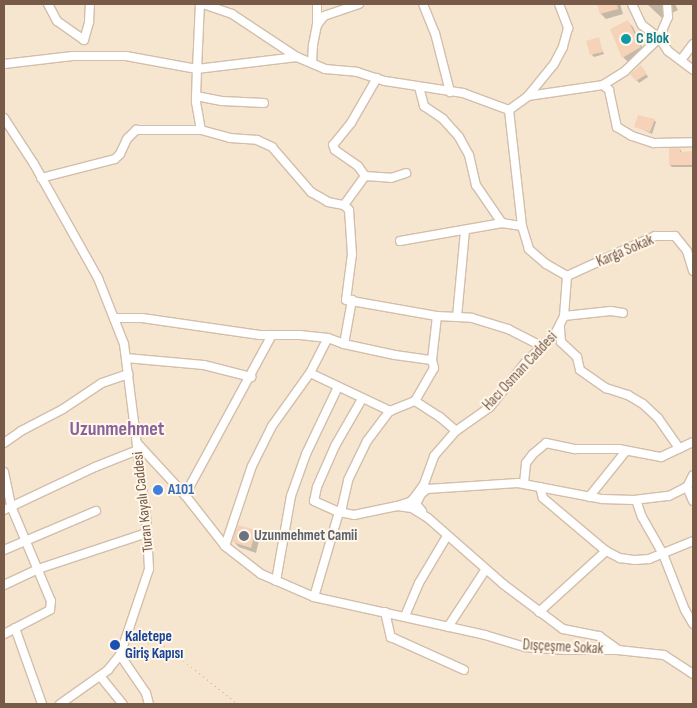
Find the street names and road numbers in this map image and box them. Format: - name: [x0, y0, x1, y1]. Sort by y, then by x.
- street label: Karga Sokak: [594, 231, 656, 271]
- street label: Hacı Osman Caddesi: [479, 328, 561, 414]
- street label: Turan Kayalı Caddesi: [129, 451, 157, 553]
- street label: Dışçeşme Sokak: [522, 636, 604, 658]

